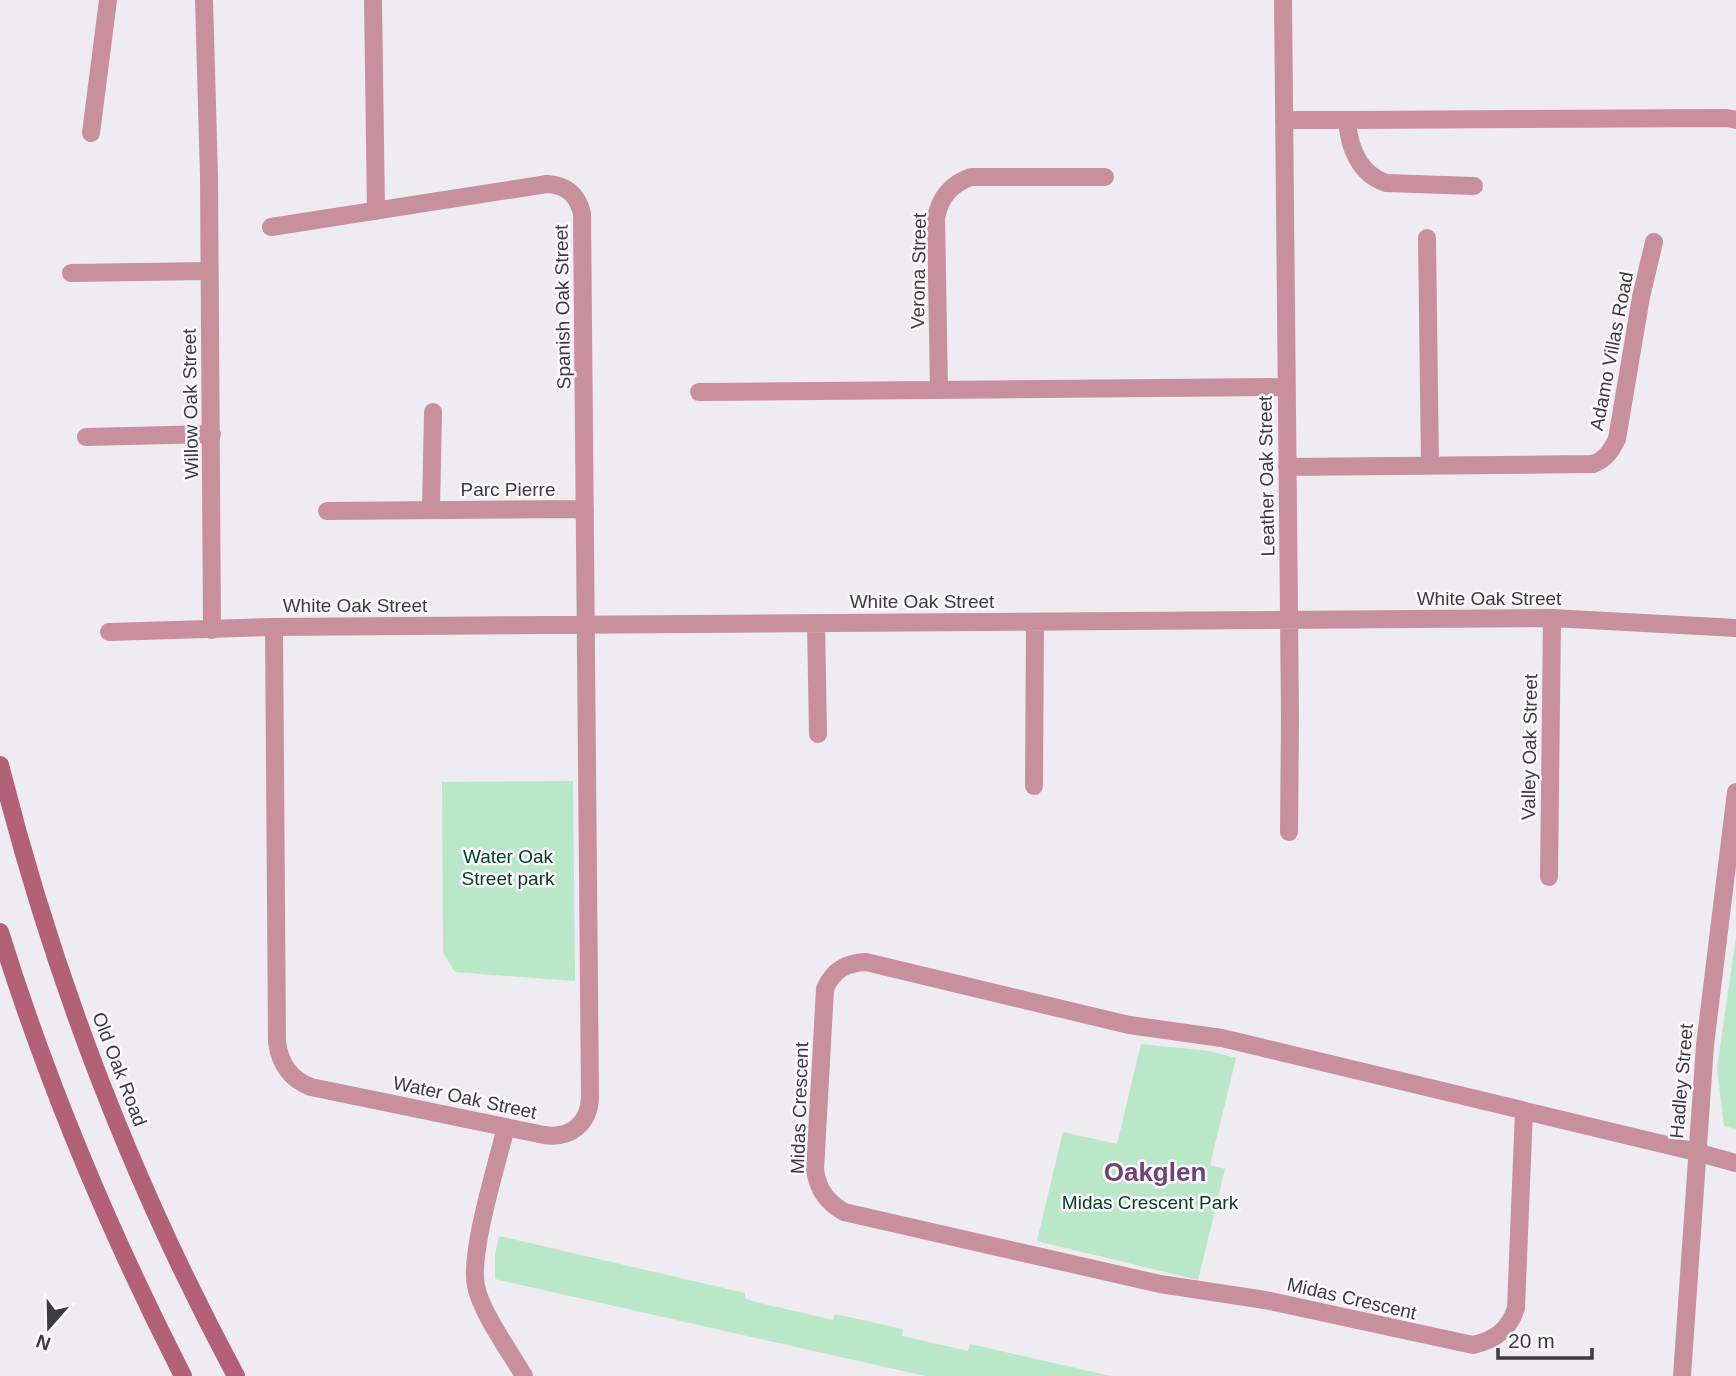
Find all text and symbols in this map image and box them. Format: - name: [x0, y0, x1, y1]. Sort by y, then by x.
- street label: Verona Street: [907, 212, 930, 329]
- street label: Spanish Oak Street: [551, 224, 574, 390]
- street label: Adamo Villas Road: [1586, 270, 1637, 432]
- street label: Willow Oak Street: [179, 328, 202, 480]
- street label: Leather Oak Street: [1255, 395, 1278, 556]
- street label: Parc Pierre: [460, 479, 556, 500]
- street label: White Oak Street: [1417, 588, 1562, 609]
- street label: White Oak Street: [850, 591, 995, 612]
- street label: White Oak Street: [283, 595, 428, 616]
- street label: Valley Oak Street: [1518, 673, 1541, 820]
- park label: Water Oak Street park: [462, 846, 555, 889]
- street label: Old Oak Road: [88, 1009, 151, 1129]
- street label: Hadley Street: [1666, 1022, 1697, 1139]
- street label: Midas Crescent: [787, 1041, 812, 1174]
- street label: Water Oak Street: [391, 1072, 539, 1123]
- district label: Oakglen: [1104, 1157, 1206, 1187]
- park label: Midas Crescent Park: [1062, 1192, 1239, 1213]
- street label: Midas Crescent: [1285, 1273, 1419, 1324]
- north arrow: [14, 1292, 84, 1362]
- scale bar: [1498, 1316, 1592, 1360]
- text: 20 m: [1508, 1329, 1555, 1352]
- text: N: [33, 1330, 53, 1355]

